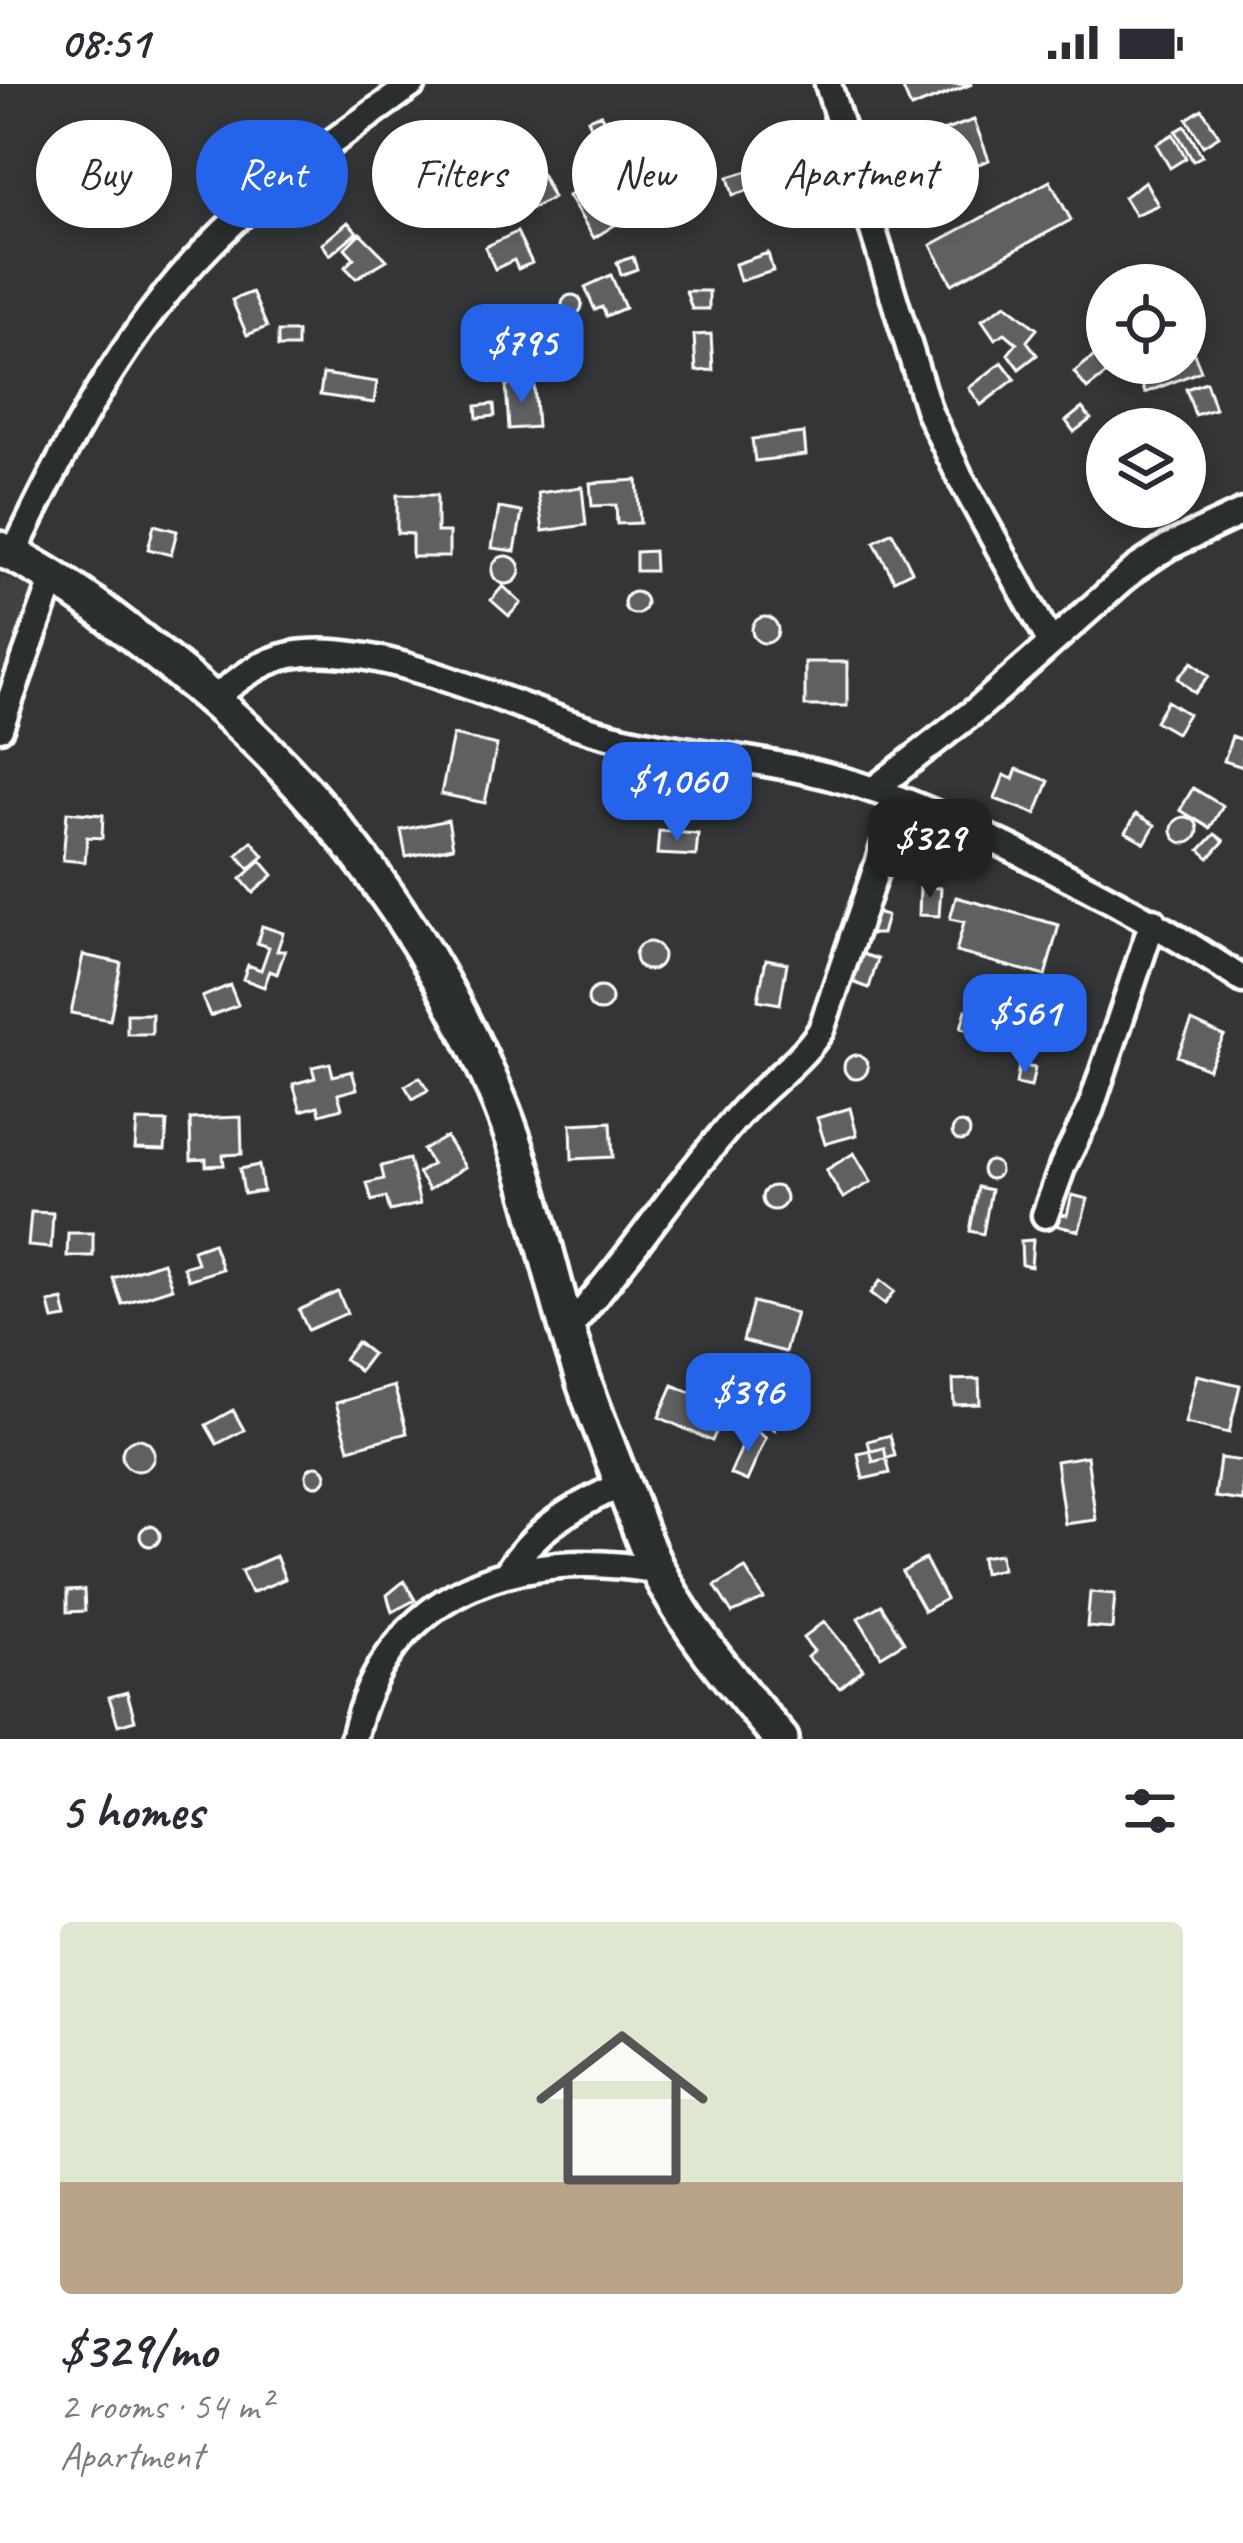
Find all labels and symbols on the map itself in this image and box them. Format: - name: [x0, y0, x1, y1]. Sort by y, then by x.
- pin: $795: [451, 304, 593, 406]
- pin: $1,060: [579, 742, 775, 844]
- pin: $329: [859, 799, 1001, 901]
- pin: $561: [954, 974, 1096, 1076]
- pin: $396: [677, 1353, 819, 1455]

